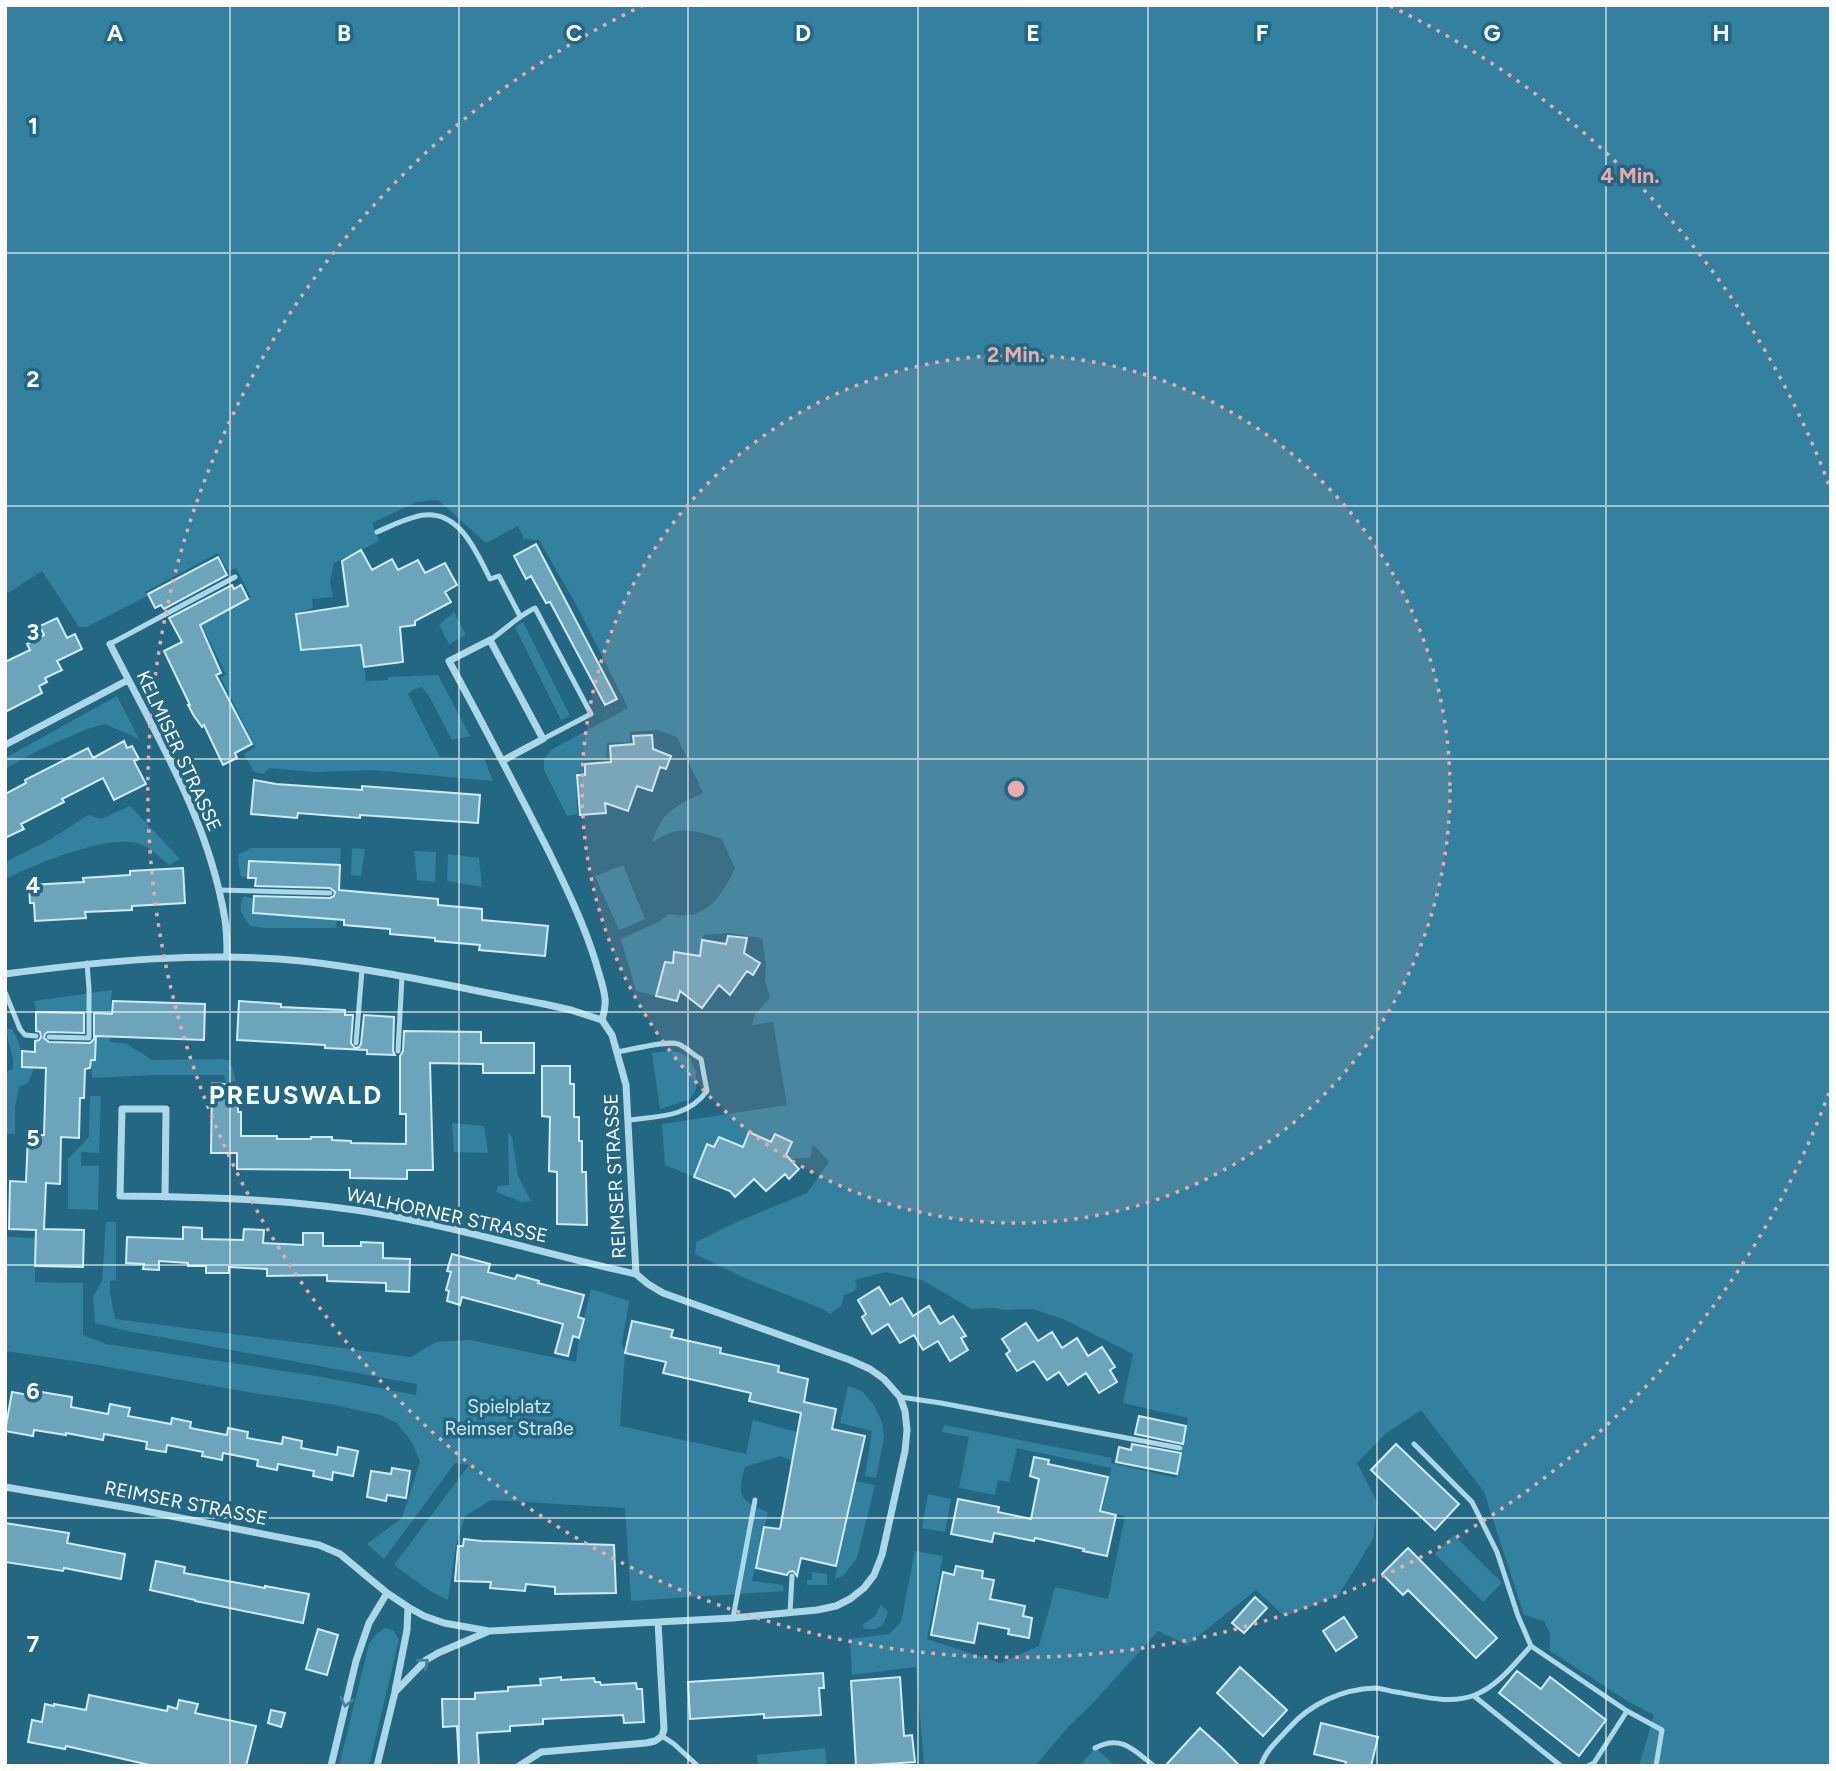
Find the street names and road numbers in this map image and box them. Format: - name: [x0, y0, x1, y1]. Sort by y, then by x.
- street label: KELMISER STRASSE: [132, 667, 226, 835]
- street label: REIMSER STRASSE: [599, 1093, 631, 1259]
- street label: WALHORNER STRASSE: [344, 1182, 550, 1248]
- street label: REIMSER STRASSE: [103, 1476, 269, 1530]

